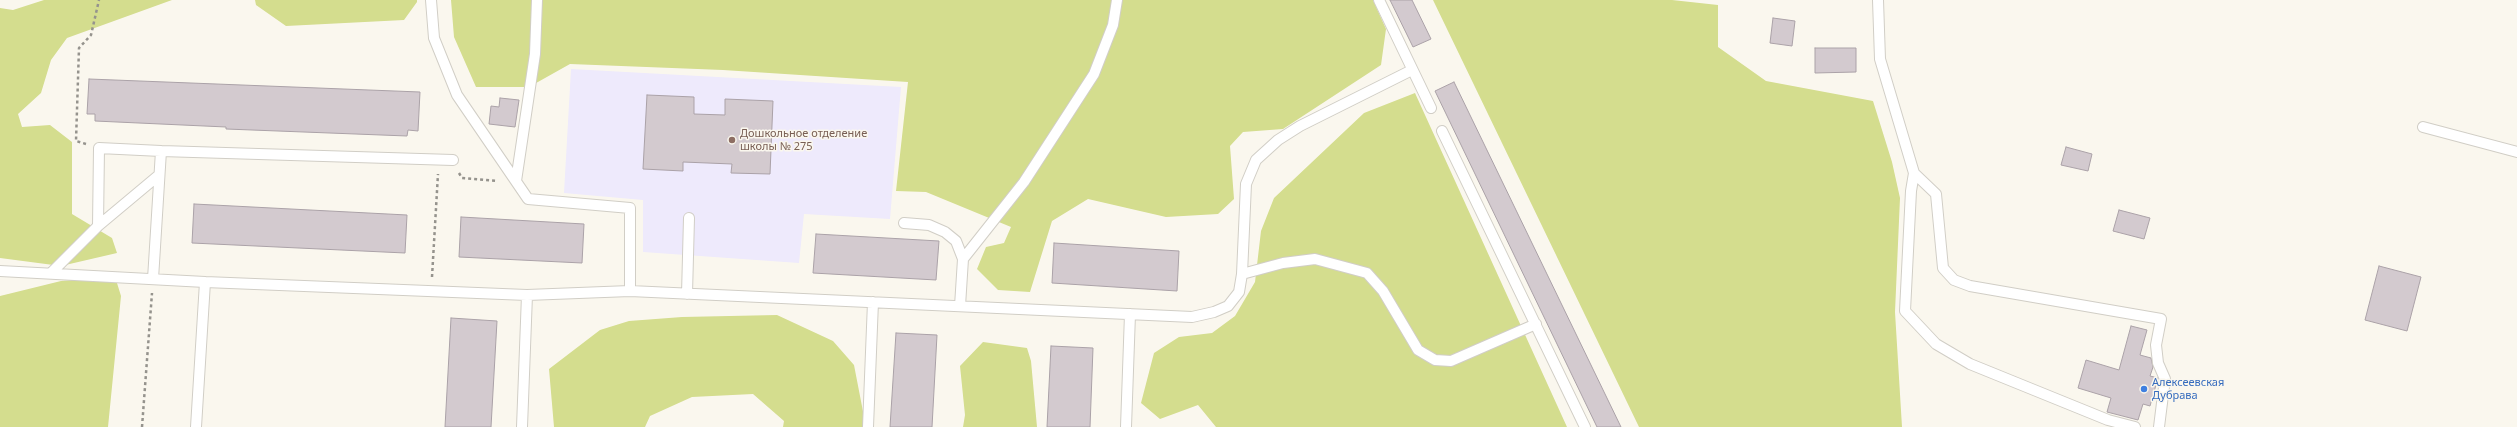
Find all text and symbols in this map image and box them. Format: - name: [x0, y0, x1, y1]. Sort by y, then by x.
- place label: Дошкольное отделение школы № 275: [740, 127, 867, 153]
- marker: Дошкольное отделение школы № 275: [727, 135, 737, 145]
- place label: Алексеевская Дубрава: [2152, 376, 2224, 402]
- marker: Алексеевская Дубрава: [2139, 384, 2149, 394]

